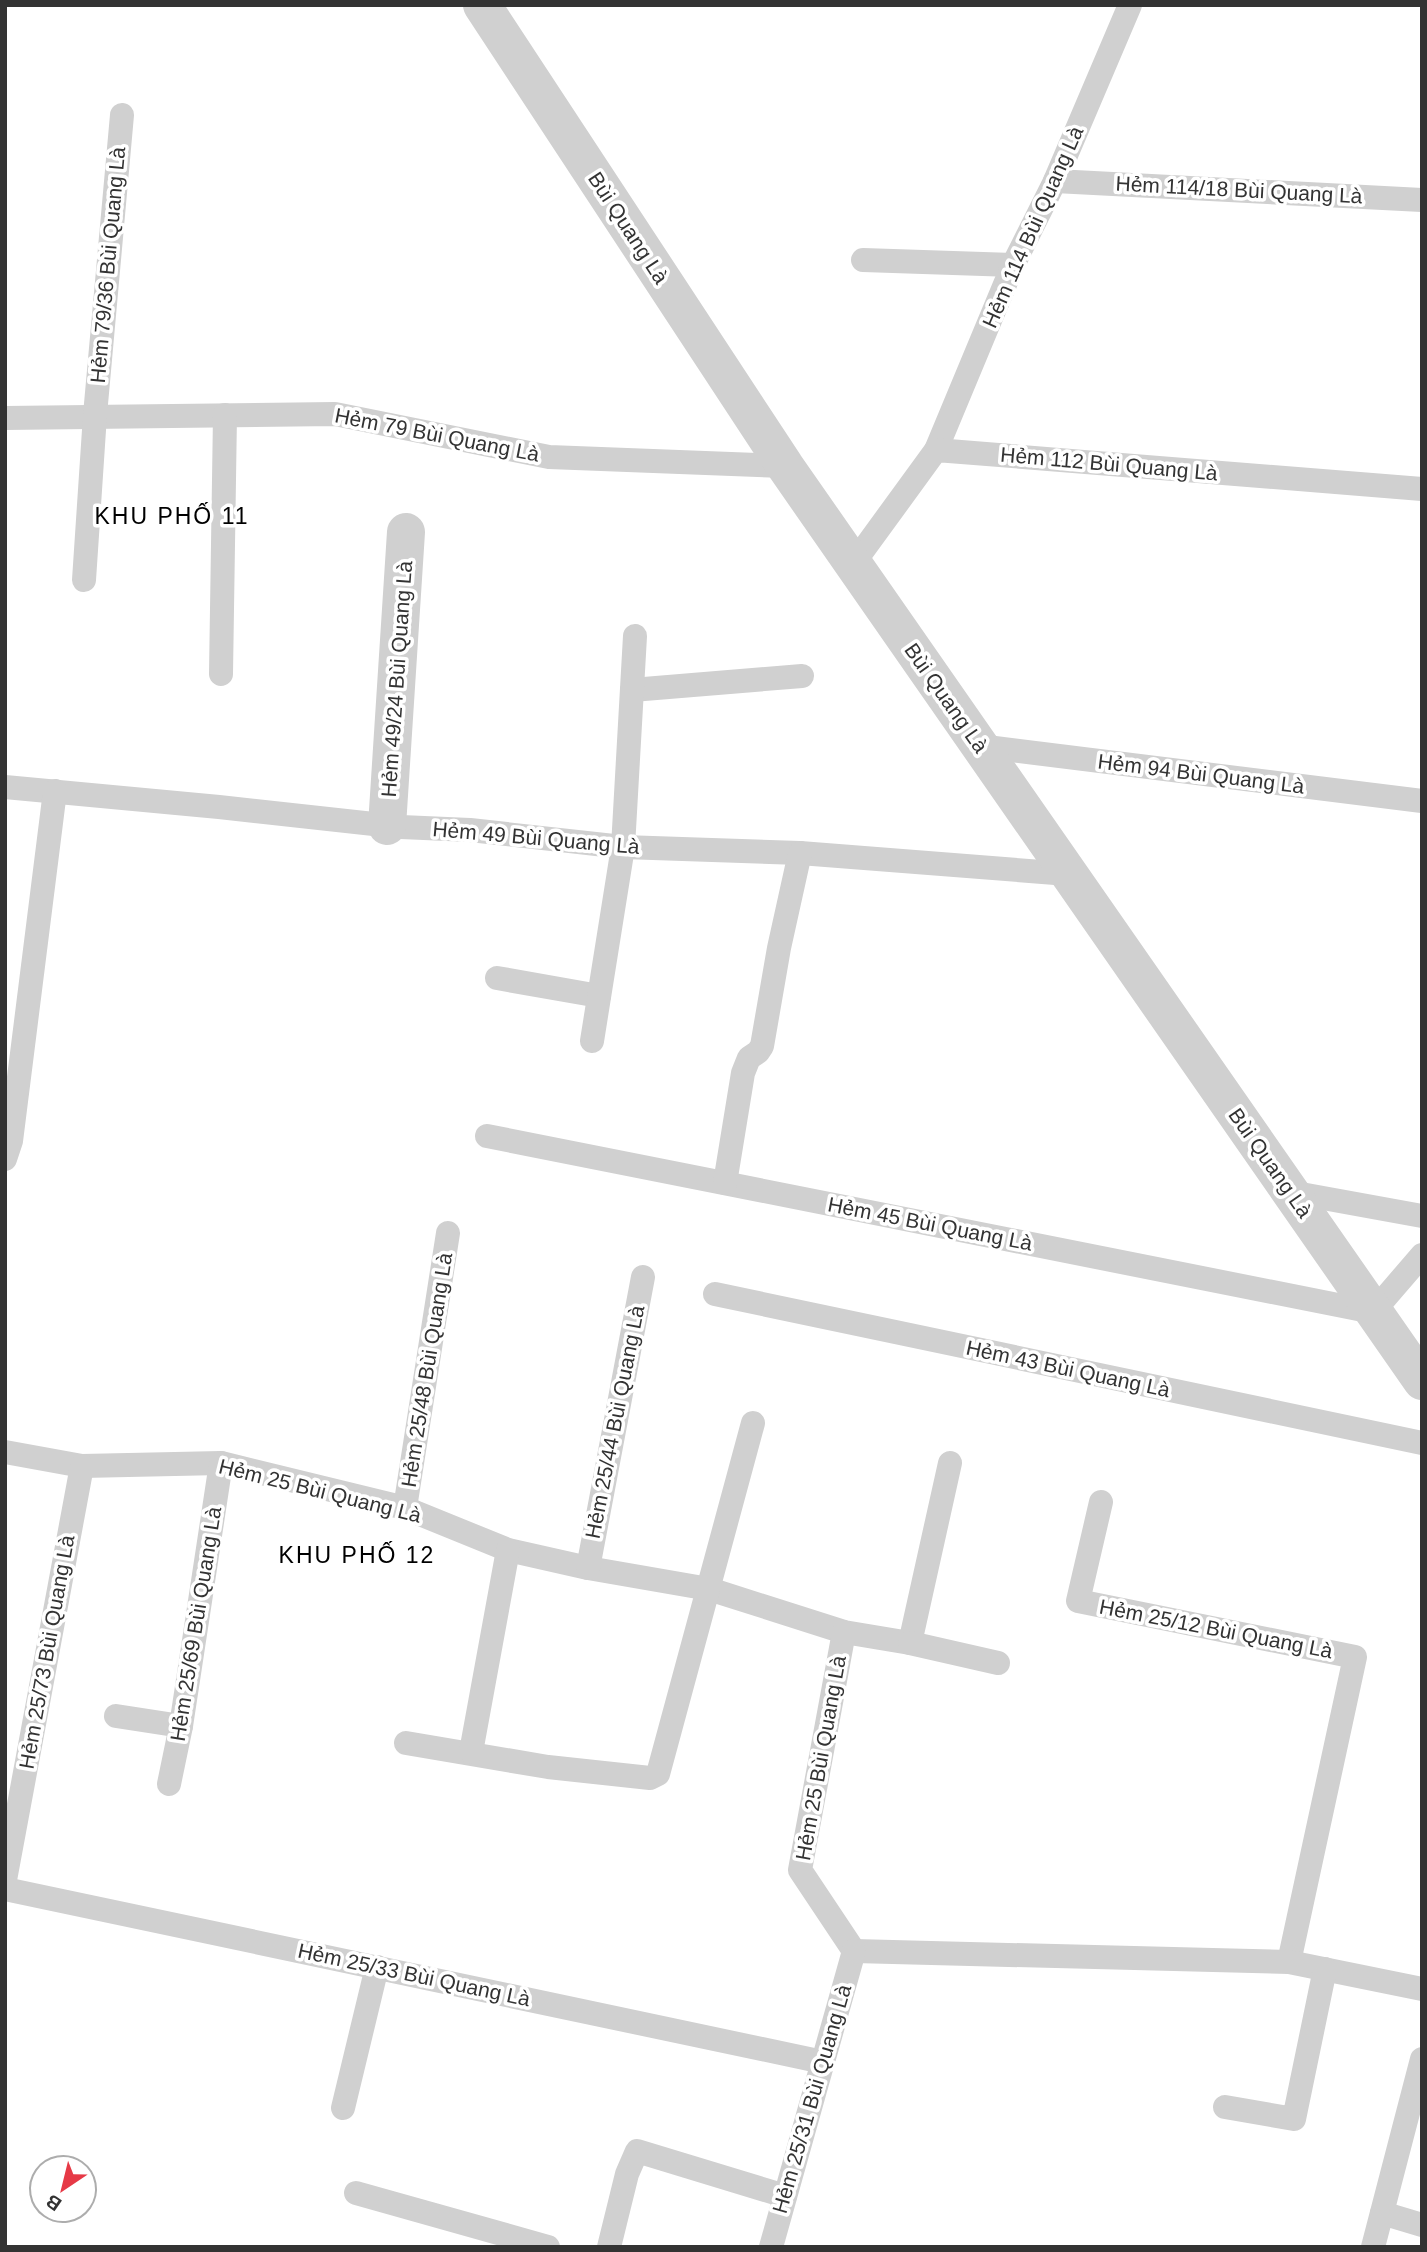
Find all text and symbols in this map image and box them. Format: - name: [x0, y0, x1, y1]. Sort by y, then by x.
- street label: Hẻm 114 Bùi Quang Là: [978, 122, 1087, 331]
- street label: Hẻm 79/36 Bùi Quang Là: [86, 146, 129, 384]
- street label: Bùi Quang Là: [584, 168, 673, 288]
- street label: Hẻm 114/18 Bùi Quang Là: [1115, 172, 1363, 207]
- street label: Hẻm 79 Bùi Quang Là: [333, 403, 542, 466]
- street label: Hẻm 112 Bùi Quang Là: [999, 443, 1219, 484]
- district label: KHU PHỐ 11: [94, 502, 250, 529]
- street label: Hẻm 49/24 Bùi Quang Là: [377, 560, 416, 798]
- street label: Bùi Quang Là: [900, 639, 993, 757]
- street label: Hẻm 94 Bùi Quang Là: [1097, 749, 1306, 798]
- street label: Hẻm 49 Bùi Quang Là: [432, 817, 641, 858]
- street label: Bùi Quang Là: [1224, 1104, 1317, 1222]
- street label: Hẻm 45 Bùi Quang Là: [826, 1192, 1035, 1255]
- street label: Hẻm 25/48 Bùi Quang Là: [397, 1251, 456, 1489]
- street label: Hẻm 25/44 Bùi Quang Là: [581, 1303, 648, 1540]
- street label: Hẻm 43 Bùi Quang Là: [964, 1336, 1172, 1401]
- street label: Hẻm 25 Bùi Quang Là: [217, 1454, 424, 1527]
- street label: Hẻm 25/69 Bùi Quang Là: [166, 1505, 225, 1743]
- street label: Hẻm 25/73 Bùi Quang Là: [15, 1533, 78, 1771]
- district label: KHU PHỐ 12: [279, 1541, 435, 1568]
- street label: Hẻm 25/12 Bùi Quang Là: [1098, 1595, 1335, 1662]
- street label: Hẻm 25 Bùi Quang Là: [791, 1653, 850, 1862]
- street label: Hẻm 25/33 Bùi Quang Là: [296, 1939, 533, 2010]
- street label: Hẻm 25/31 Bùi Quang Là: [768, 1981, 855, 2216]
- north arrow: [28, 2154, 98, 2224]
- text: B: [42, 2190, 65, 2215]

